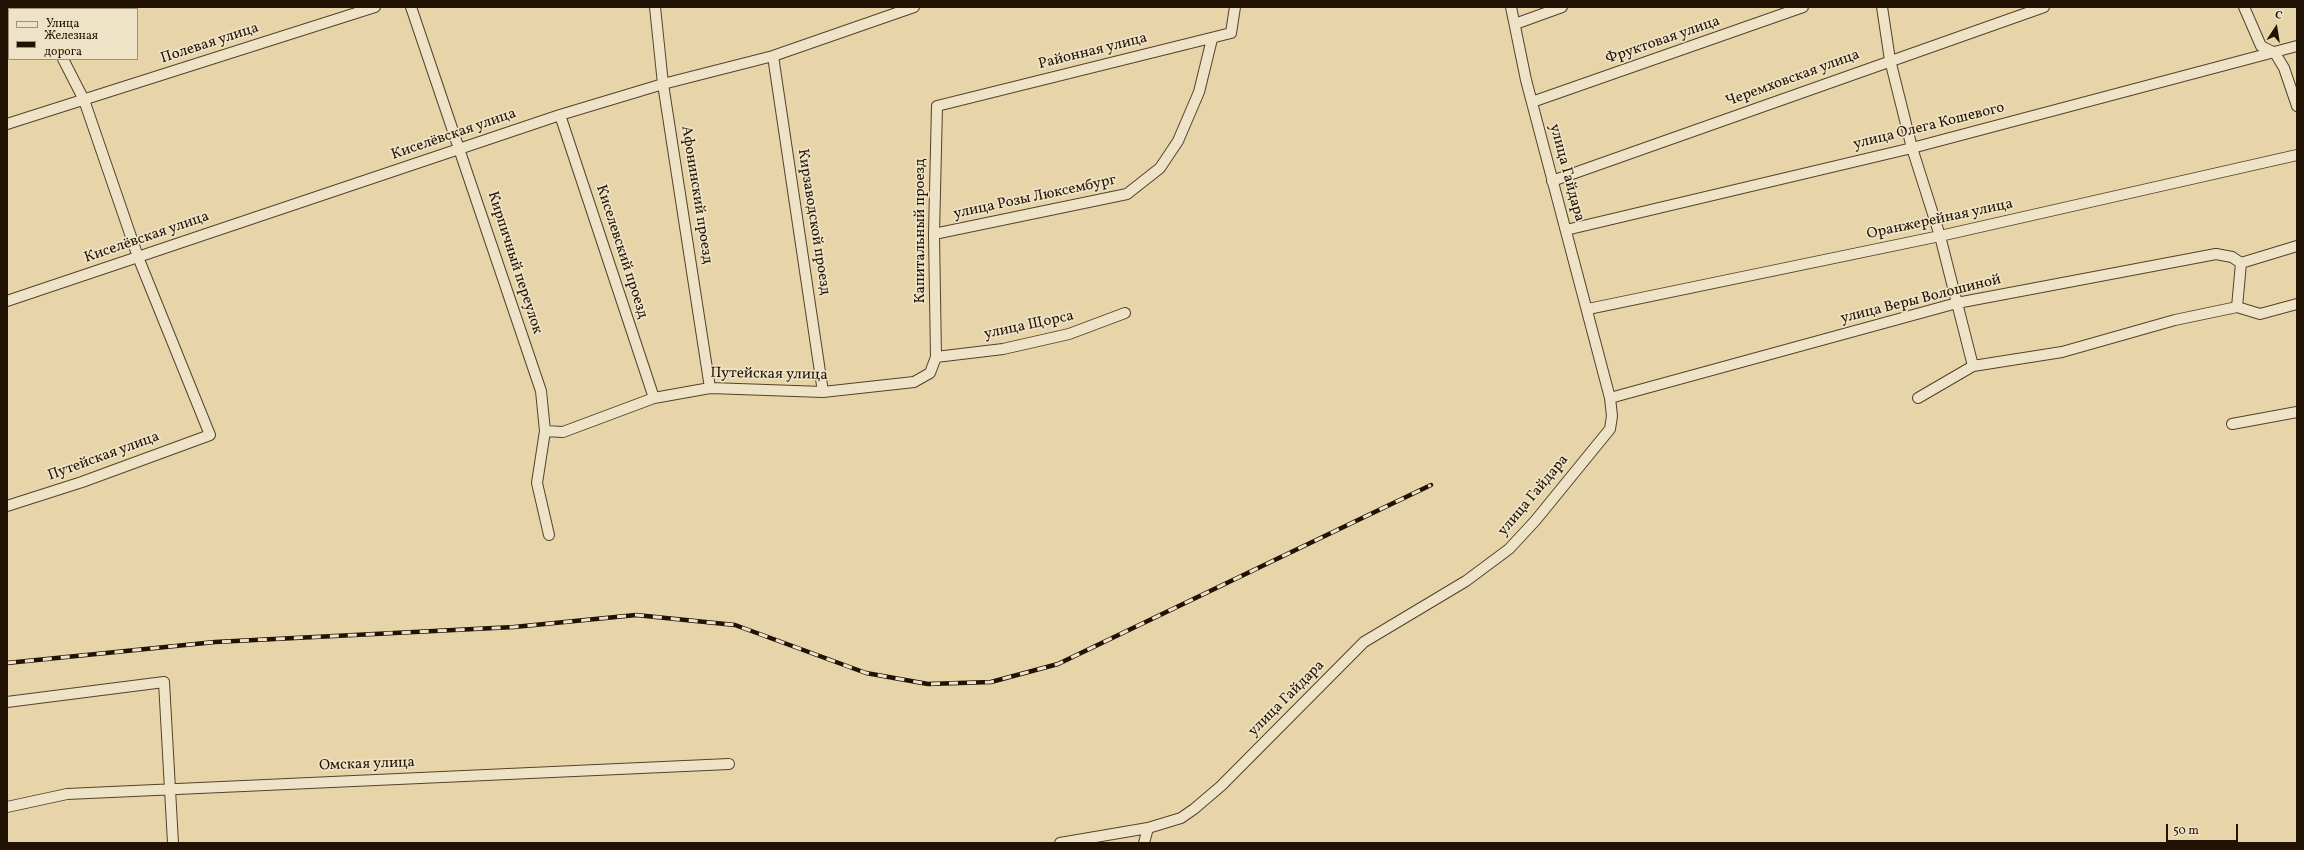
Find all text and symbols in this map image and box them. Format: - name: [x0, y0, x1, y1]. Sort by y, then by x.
- legend: [8, 8, 138, 60]
- north arrow: [2256, 8, 2296, 48]
- text: С: [2274, 8, 2284, 24]
- street label: Фруктовая улица: [1603, 13, 1723, 69]
- text: Улица: [46, 16, 79, 32]
- street label: Полевая улица: [159, 20, 261, 68]
- text: Железная дорога: [44, 28, 98, 60]
- street label: Районная улица: [1037, 30, 1149, 74]
- street label: Черемховская улица: [1723, 46, 1863, 112]
- street label: улица Олега Кошевого: [1852, 100, 2006, 154]
- street label: Киселёвская улица: [389, 105, 519, 165]
- street label: улица Гайдара: [1544, 122, 1588, 224]
- street label: Афонинский проезд: [676, 125, 716, 265]
- street label: Кирзаводской проезд: [793, 148, 833, 296]
- street label: Капитальный проезд: [912, 158, 930, 304]
- street label: улица Розы Люксембург: [952, 172, 1118, 224]
- street label: Киселевский проезд: [591, 183, 651, 321]
- street label: Кирпичный переулок: [482, 189, 546, 337]
- street label: Оранжерейная улица: [1865, 196, 2015, 244]
- street label: Киселёвская улица: [82, 208, 212, 268]
- street label: улица Веры Волошиной: [1839, 271, 2003, 329]
- street label: улица Щорса: [982, 308, 1076, 344]
- street label: Путейская улица: [710, 365, 828, 385]
- street label: Путейская улица: [46, 428, 162, 486]
- street label: улица Гайдара: [1495, 452, 1573, 540]
- street label: улица Гайдара: [1245, 657, 1329, 741]
- street label: Омская улица: [319, 754, 415, 776]
- scale bar: [2168, 816, 2240, 842]
- text: 50 m: [2173, 823, 2199, 839]

